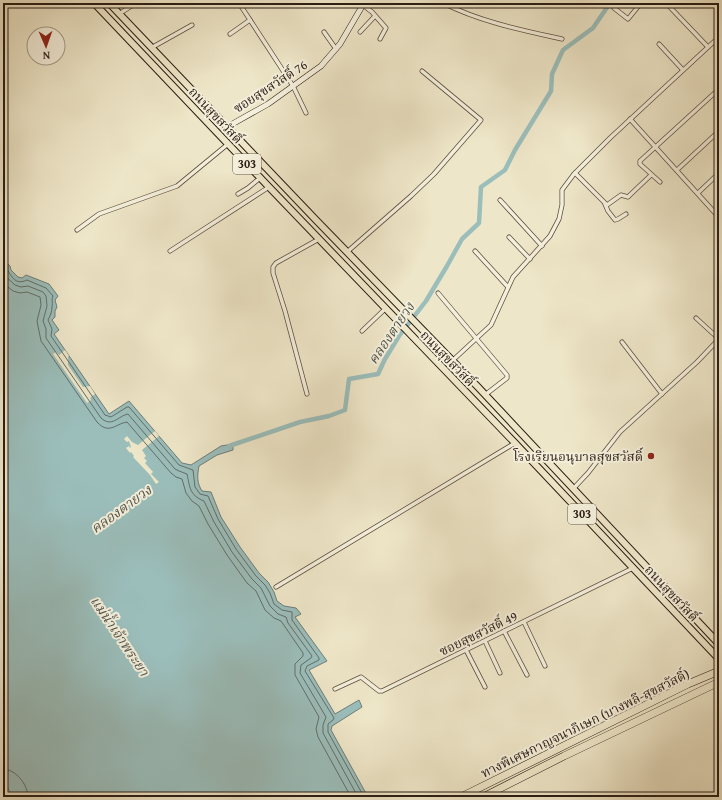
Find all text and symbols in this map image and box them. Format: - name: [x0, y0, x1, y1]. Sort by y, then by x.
- north arrow: [26, 26, 66, 66]
- text: N: [42, 48, 50, 64]
- street label: ซอยสุขสวัสดิ์ 76: [230, 55, 311, 118]
- street label: ถนนสุขสวัสดิ์: [184, 83, 248, 149]
- road number: 303: [233, 154, 261, 174]
- water label: คลองตายวง: [363, 297, 420, 368]
- street label: ถนนสุขสวัสดิ์: [416, 326, 480, 391]
- place label: โรงเรียนอนุบาลสุขสวัสดิ์: [512, 447, 644, 466]
- marker: โรงเรียนอนุบาลสุขสวัสดิ์: [646, 451, 656, 461]
- water label: คลองตายวง: [86, 480, 156, 538]
- road number: 303: [568, 504, 596, 524]
- street label: ถนนสุขสวัสดิ์: [640, 561, 704, 627]
- water label: แม่น้ำเจ้าพระยา: [86, 592, 155, 681]
- street label: ซอยสุขสวัสดิ์ 49: [436, 606, 521, 661]
- street label: ทางพิเศษกาญจนาภิเษก (บางพลี-สุขสวัสดิ์): [478, 664, 693, 782]

